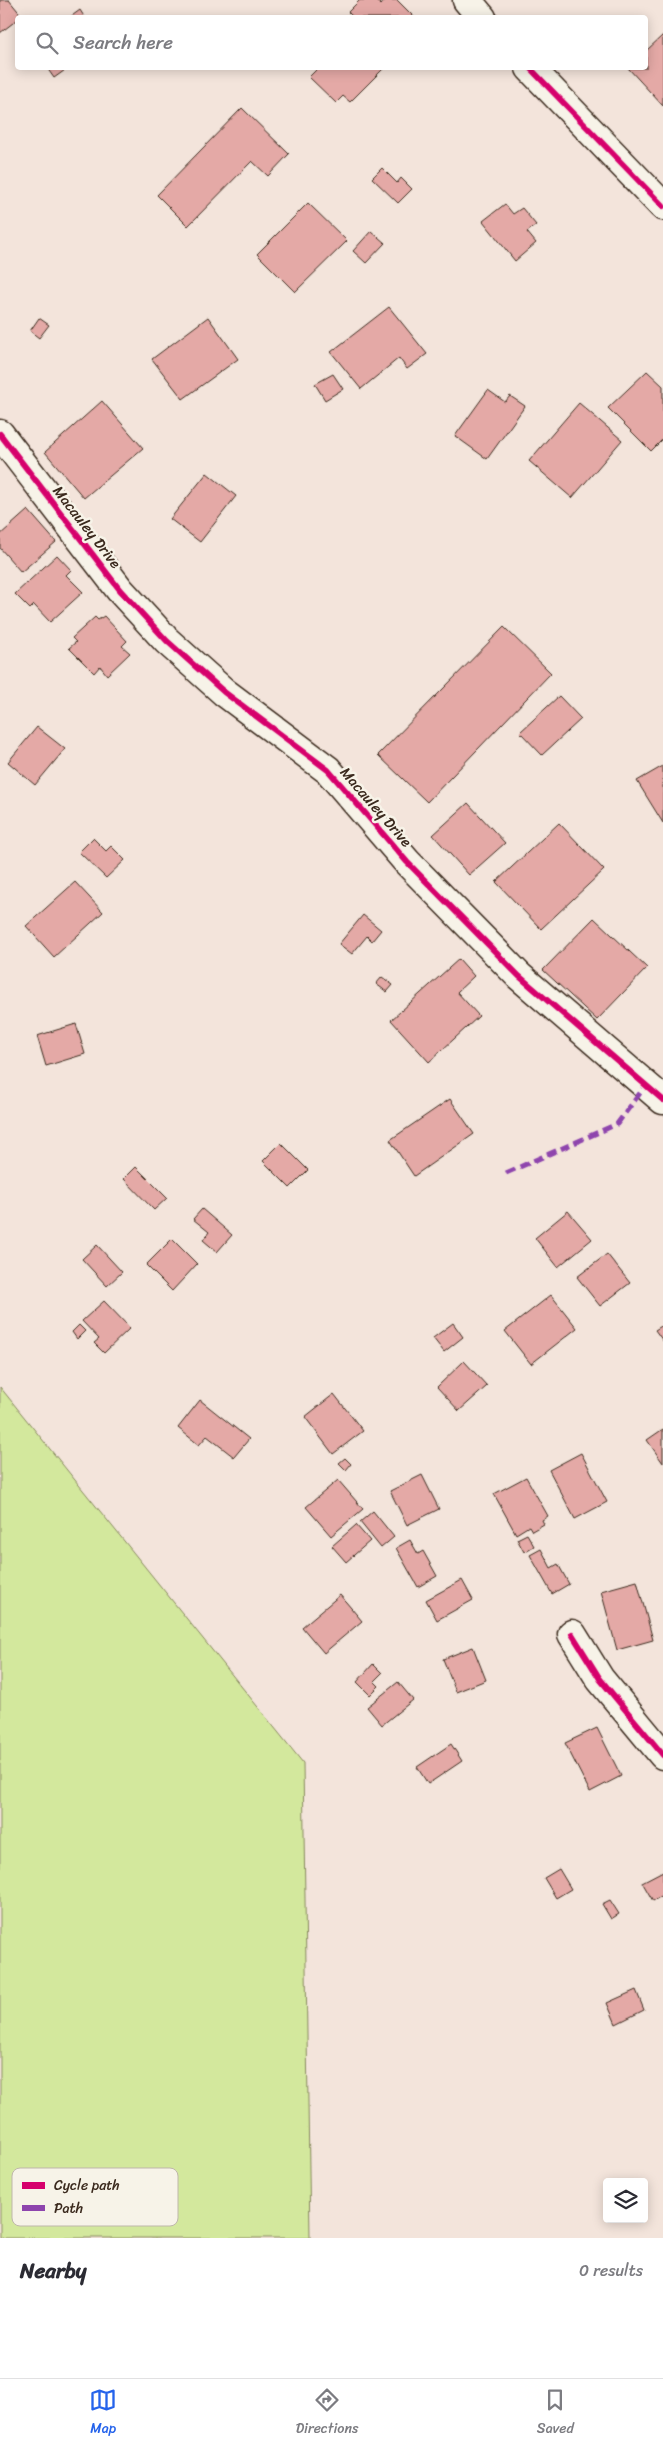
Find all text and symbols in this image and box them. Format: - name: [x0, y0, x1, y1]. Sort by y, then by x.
- search box: [15, 15, 648, 70]
- text: Search here: [73, 26, 173, 59]
- icon: search: [33, 29, 61, 57]
- street label: Macauley Drive: [46, 480, 128, 574]
- street label: Macauley Drive: [333, 761, 419, 853]
- legend: [12, 2168, 178, 2226]
- text: Cycle path: [54, 2173, 120, 2198]
- map controls: [603, 2178, 648, 2223]
- button: layers: [603, 2178, 648, 2223]
- text: Path: [54, 2196, 83, 2221]
- text: Nearby: [20, 2252, 86, 2290]
- text: 0 results: [579, 2256, 643, 2285]
- tab: Map: [89, 2386, 117, 2441]
- tab: Directions: [296, 2386, 358, 2441]
- tab: Saved: [537, 2386, 574, 2441]

